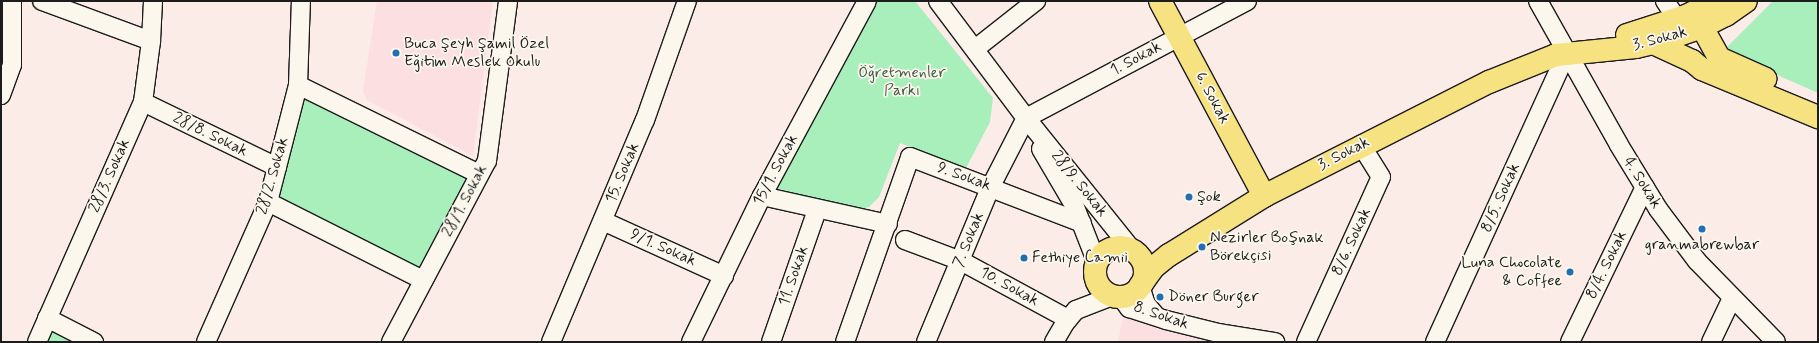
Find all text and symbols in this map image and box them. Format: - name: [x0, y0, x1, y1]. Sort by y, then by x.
- street label: 3. Sokak: [1631, 23, 1689, 55]
- place label: Buca Şeyh Şamil Özel Eğitim Meslek Okulu: [404, 34, 549, 72]
- street label: 1. Sokak: [1107, 38, 1165, 80]
- marker: Buca Şeyh Şamil Özel Eğitim Meslek Okulu: [391, 48, 401, 58]
- park label: Öğretmenler Parkı: [858, 63, 946, 101]
- street label: 6. Sokak: [1190, 69, 1234, 127]
- street label: 28/8. Sokak: [170, 109, 250, 161]
- street label: 15/1. Sokak: [749, 131, 803, 209]
- street label: 3. Sokak: [1315, 133, 1373, 175]
- street label: 28/2. Sokak: [253, 135, 293, 217]
- street label: 28/3. Sokak: [85, 136, 135, 216]
- street label: 15. Sokak: [602, 140, 644, 206]
- street label: 28/9. Sokak: [1047, 147, 1111, 221]
- street label: 4. Sokak: [1619, 154, 1665, 212]
- street label: 9. Sokak: [934, 158, 994, 196]
- street label: 8/5. Sokak: [1477, 160, 1525, 236]
- street label: 28/1. Sokak: [438, 162, 492, 240]
- place label: Şok: [1197, 187, 1221, 207]
- marker: Şok: [1184, 192, 1194, 202]
- street label: 8/6. Sokak: [1328, 205, 1376, 279]
- street label: 7. Sokak: [949, 210, 989, 270]
- marker: granmabrewbar: [1697, 224, 1707, 234]
- street label: 9/1. Sokak: [627, 225, 699, 271]
- place label: Nezirler Boşnak Börekçisi: [1210, 228, 1323, 266]
- street label: 8/4. Sokak: [1582, 228, 1632, 302]
- place label: granmabrewbar: [1645, 235, 1759, 255]
- marker: Nezirler Boşnak Börekçisi: [1197, 242, 1207, 252]
- street label: 11. Sokak: [775, 243, 813, 309]
- place label: Fethiye Camii: [1032, 248, 1127, 268]
- marker: Fethiye Camii: [1019, 253, 1029, 263]
- place label: Luna Chocolate & Coffee: [1460, 253, 1562, 291]
- street label: 10. Sokak: [976, 263, 1042, 311]
- marker: Luna Chocolate & Coffee: [1565, 267, 1575, 277]
- place label: Döner Burger: [1168, 287, 1259, 307]
- marker: Döner Burger: [1155, 292, 1165, 302]
- street label: 8. Sokak: [1131, 298, 1191, 334]

